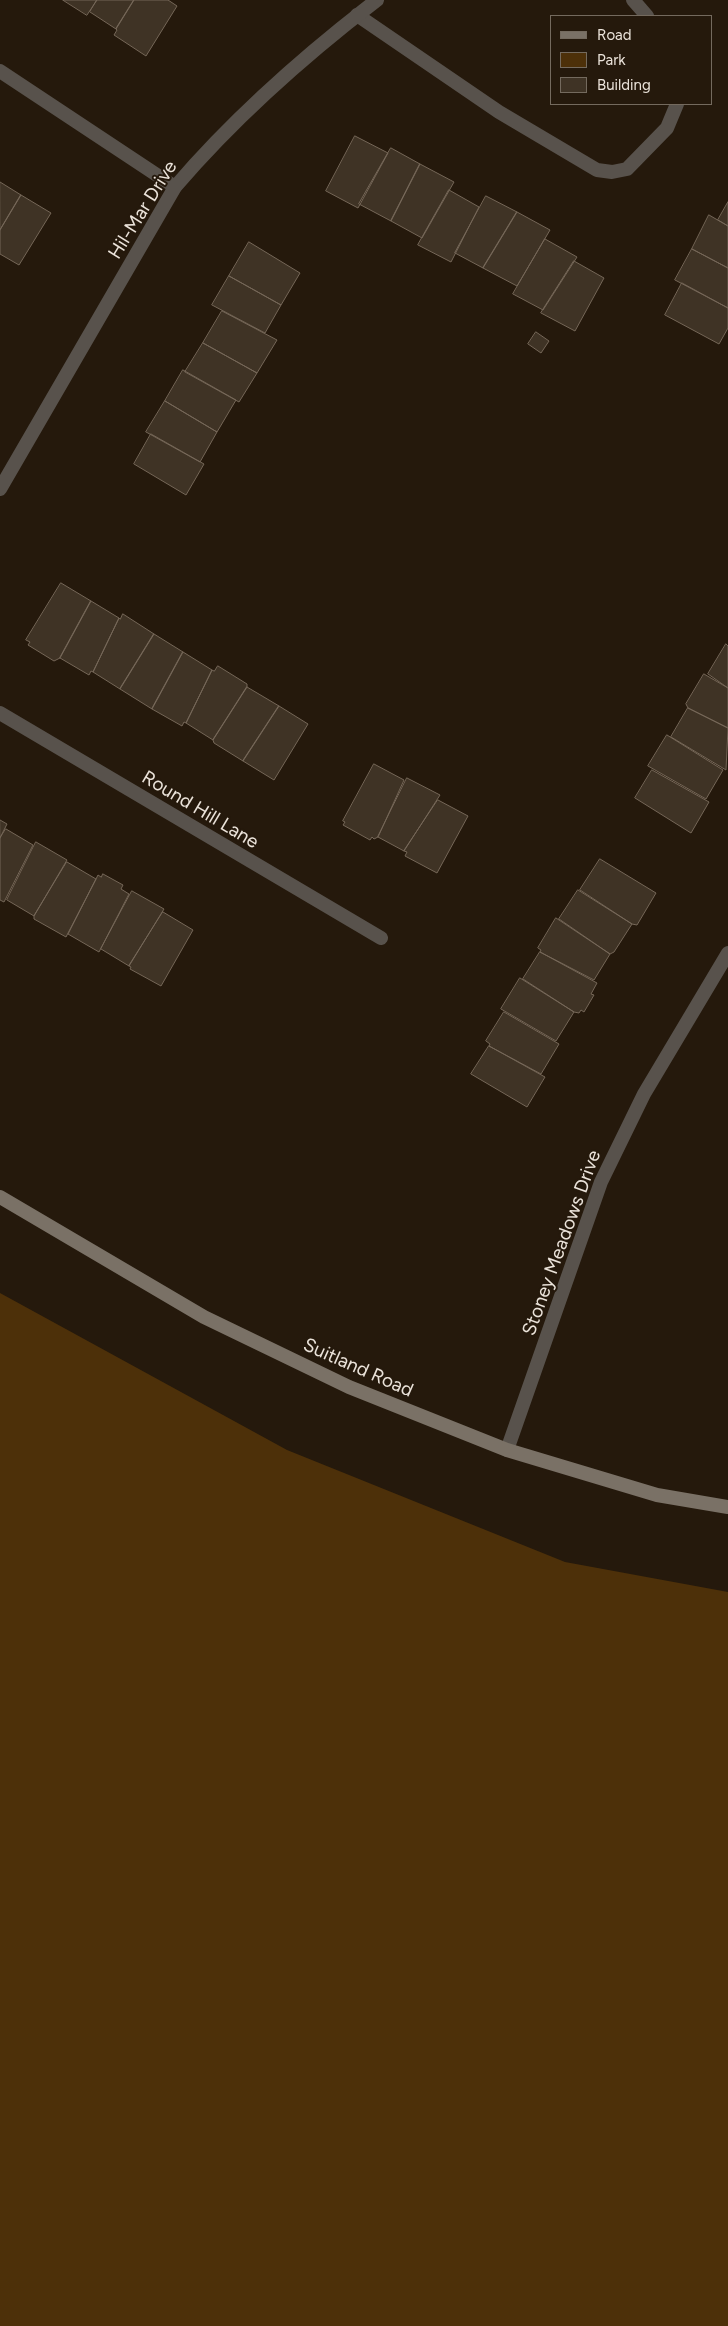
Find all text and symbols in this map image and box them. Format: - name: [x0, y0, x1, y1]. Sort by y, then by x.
- legend: [550, 15, 713, 105]
- text: Road: [597, 26, 632, 44]
- text: Park: [597, 51, 626, 69]
- text: Building: [597, 76, 651, 94]
- street label: Hil-Mar Drive: [104, 157, 182, 263]
- street label: Round Hill Lane: [137, 766, 263, 854]
- street label: Stoney Meadows Drive: [518, 1147, 606, 1339]
- street label: Suitland Road: [300, 1334, 416, 1402]

